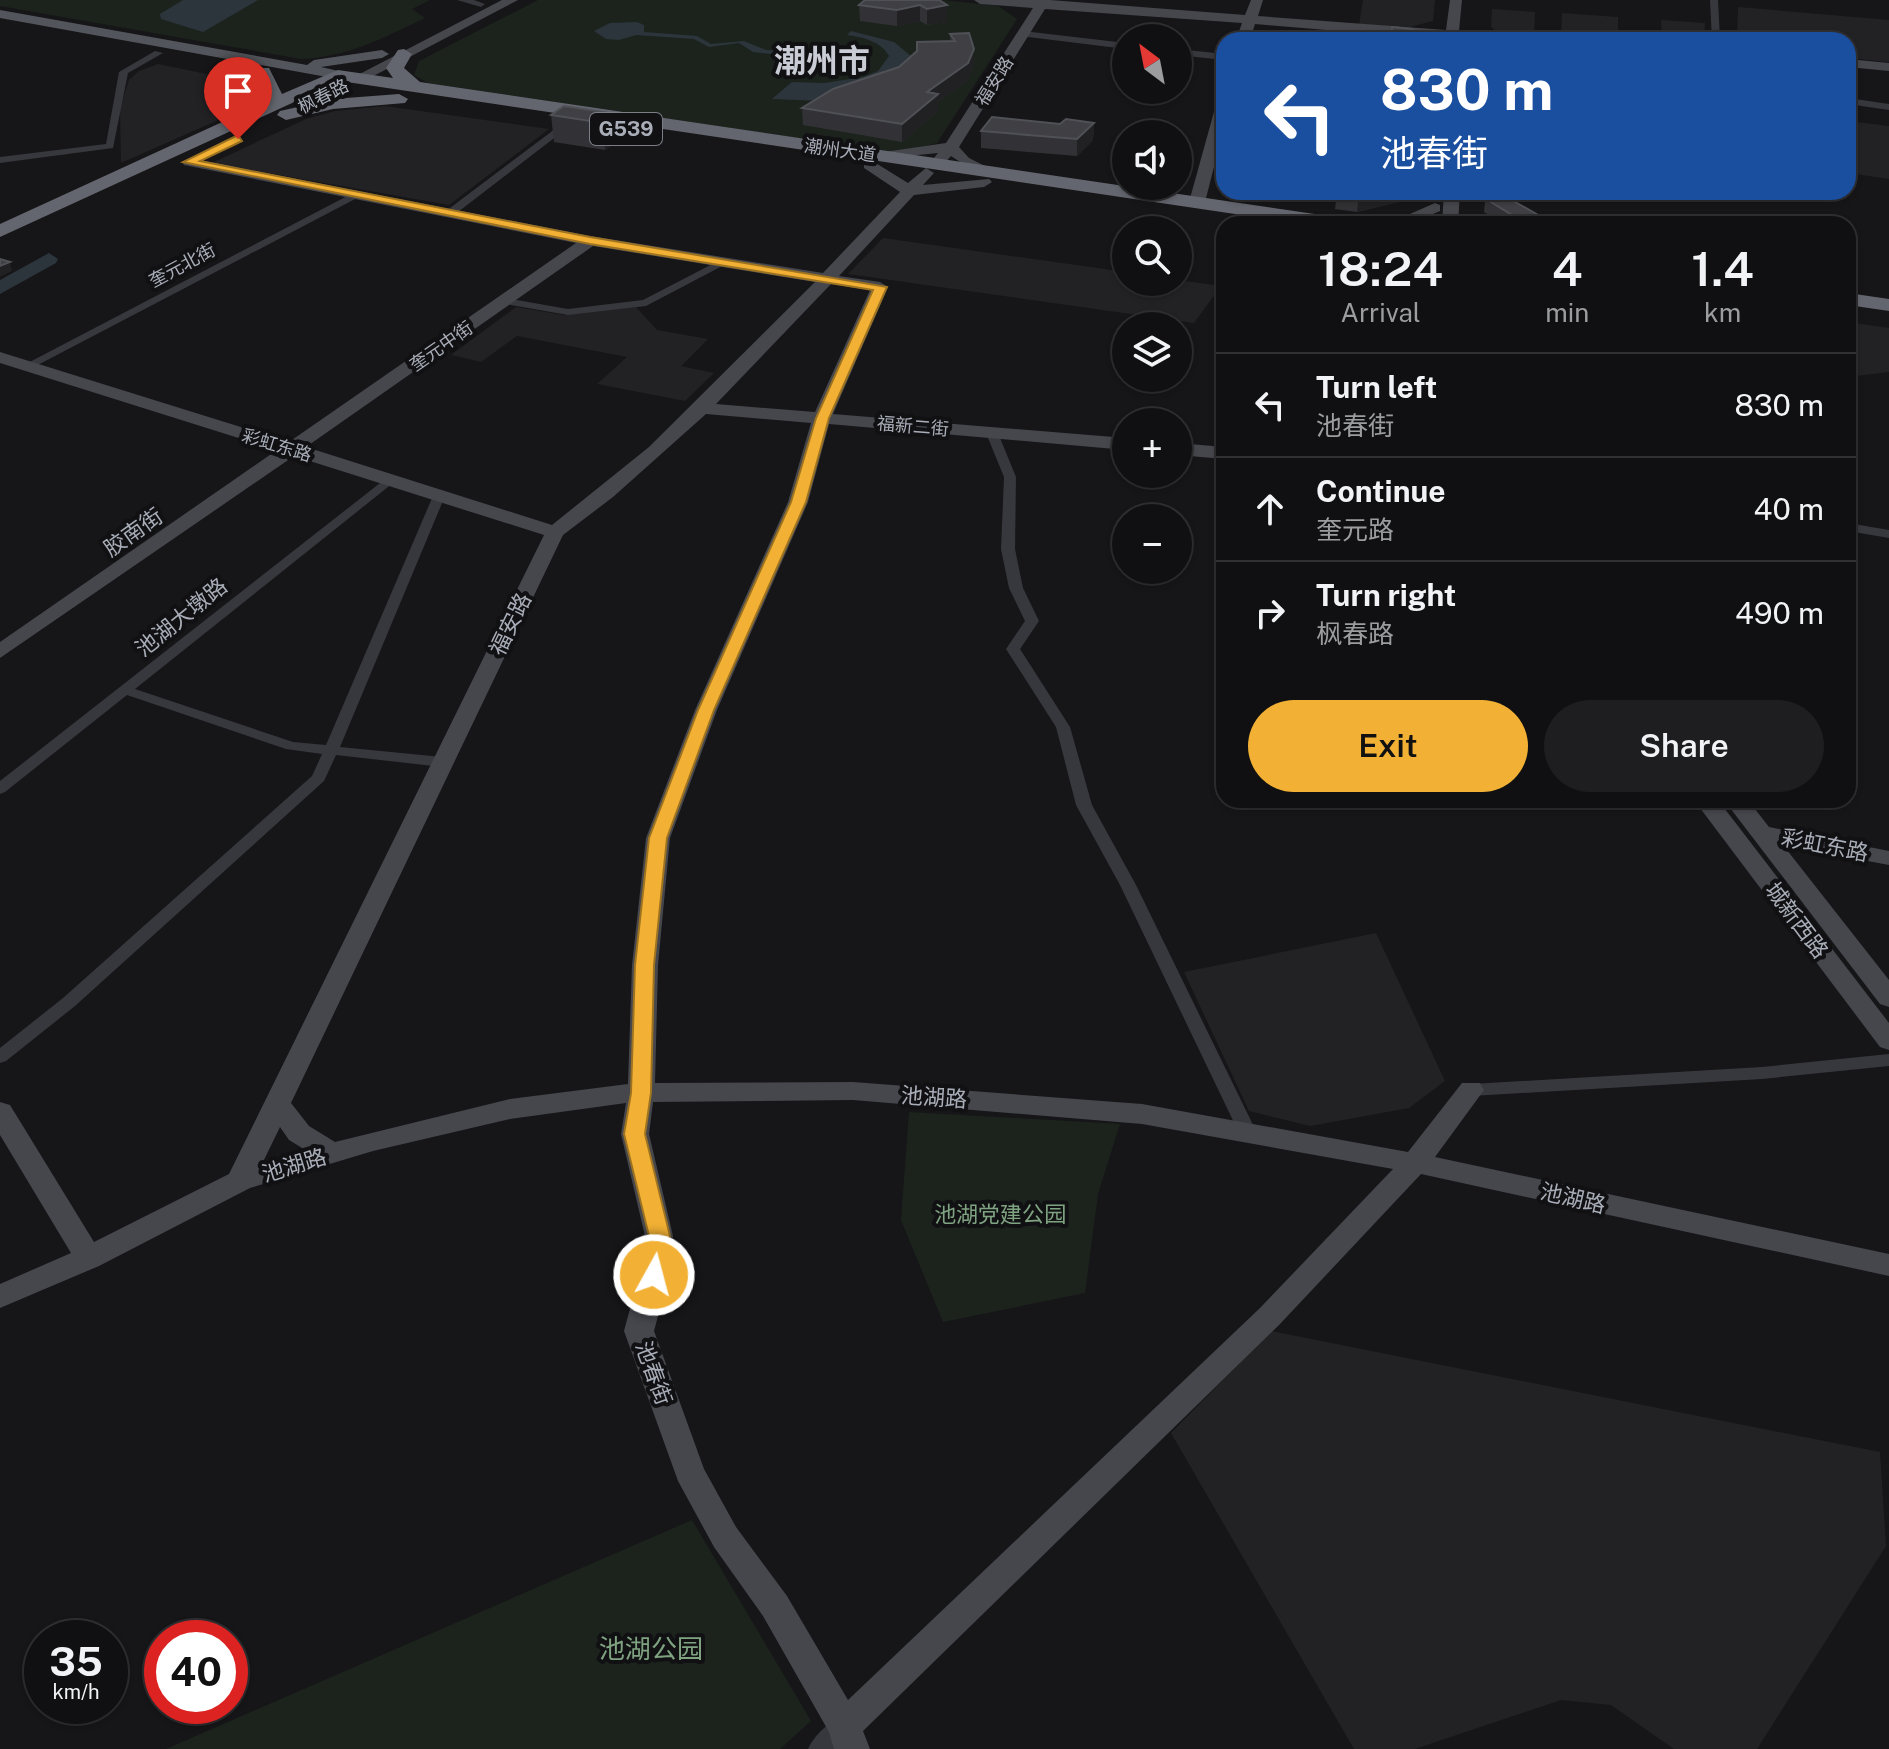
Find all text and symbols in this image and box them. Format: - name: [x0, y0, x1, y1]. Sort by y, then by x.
- north arrow: [1112, 24, 1192, 104]
- map controls: [1112, 24, 1192, 584]
- district label: 潮州市: [774, 42, 870, 79]
- street label: 福安路: [971, 53, 1017, 109]
- pin: [204, 57, 272, 139]
- text: 830 m: [1380, 57, 1553, 123]
- icon: left: [1248, 64, 1352, 168]
- icon: arrive: [216, 69, 260, 113]
- street label: 枫春路: [294, 74, 352, 118]
- road number: G539: [590, 113, 662, 145]
- button: sound: [1112, 120, 1192, 200]
- text: 池春街: [1380, 132, 1488, 174]
- street label: 潮州大道: [803, 135, 877, 165]
- button: search: [1112, 216, 1192, 296]
- street label: 奎元北街: [145, 239, 219, 291]
- text: 18:24: [1318, 240, 1443, 297]
- text: 4: [1552, 240, 1583, 297]
- text: 1.4: [1691, 240, 1754, 297]
- text: Arrival: [1340, 297, 1421, 328]
- text: min: [1545, 297, 1589, 328]
- text: km: [1704, 297, 1741, 328]
- button: layers: [1112, 312, 1192, 392]
- street label: 奎元中街: [405, 317, 477, 375]
- text: Turn left: [1316, 369, 1437, 405]
- icon: left: [1248, 383, 1292, 427]
- text: 830 m: [1734, 387, 1824, 423]
- button: +: [1112, 408, 1192, 488]
- text: 池春街: [1316, 410, 1394, 441]
- street label: 福新二街: [876, 412, 950, 440]
- street label: 彩虹东路: [240, 424, 314, 466]
- text: Continue: [1316, 473, 1446, 509]
- icon: ahead: [1248, 487, 1292, 531]
- text: 40 m: [1754, 491, 1824, 527]
- street label: 胶南街: [99, 502, 167, 562]
- button: −: [1112, 504, 1192, 584]
- text: 奎元路: [1316, 514, 1394, 545]
- street label: 池湖大墩路: [130, 572, 232, 662]
- text: Turn right: [1316, 577, 1456, 613]
- street label: 福安路: [484, 589, 536, 659]
- icon: right: [1248, 591, 1292, 635]
- text: 490 m: [1735, 595, 1824, 631]
- text: 枫春路: [1316, 618, 1394, 649]
- button: Exit: [1248, 700, 1528, 792]
- button: Share: [1544, 700, 1824, 792]
- street label: 彩虹东路: [1779, 824, 1871, 866]
- street label: 城新西路: [1760, 877, 1834, 963]
- street label: 池湖路: [900, 1082, 968, 1112]
- street label: 池湖路: [259, 1143, 329, 1187]
- street label: 池湖路: [1538, 1178, 1608, 1218]
- park label: 池湖党建公园: [934, 1201, 1066, 1227]
- position arrow: [612, 1233, 696, 1317]
- street label: 池春街: [630, 1338, 678, 1408]
- speed limit sign: 40: [144, 1620, 248, 1724]
- park label: 池湖公园: [599, 1633, 703, 1664]
- text: 35: [49, 1638, 103, 1685]
- text: km/h: [52, 1680, 100, 1704]

